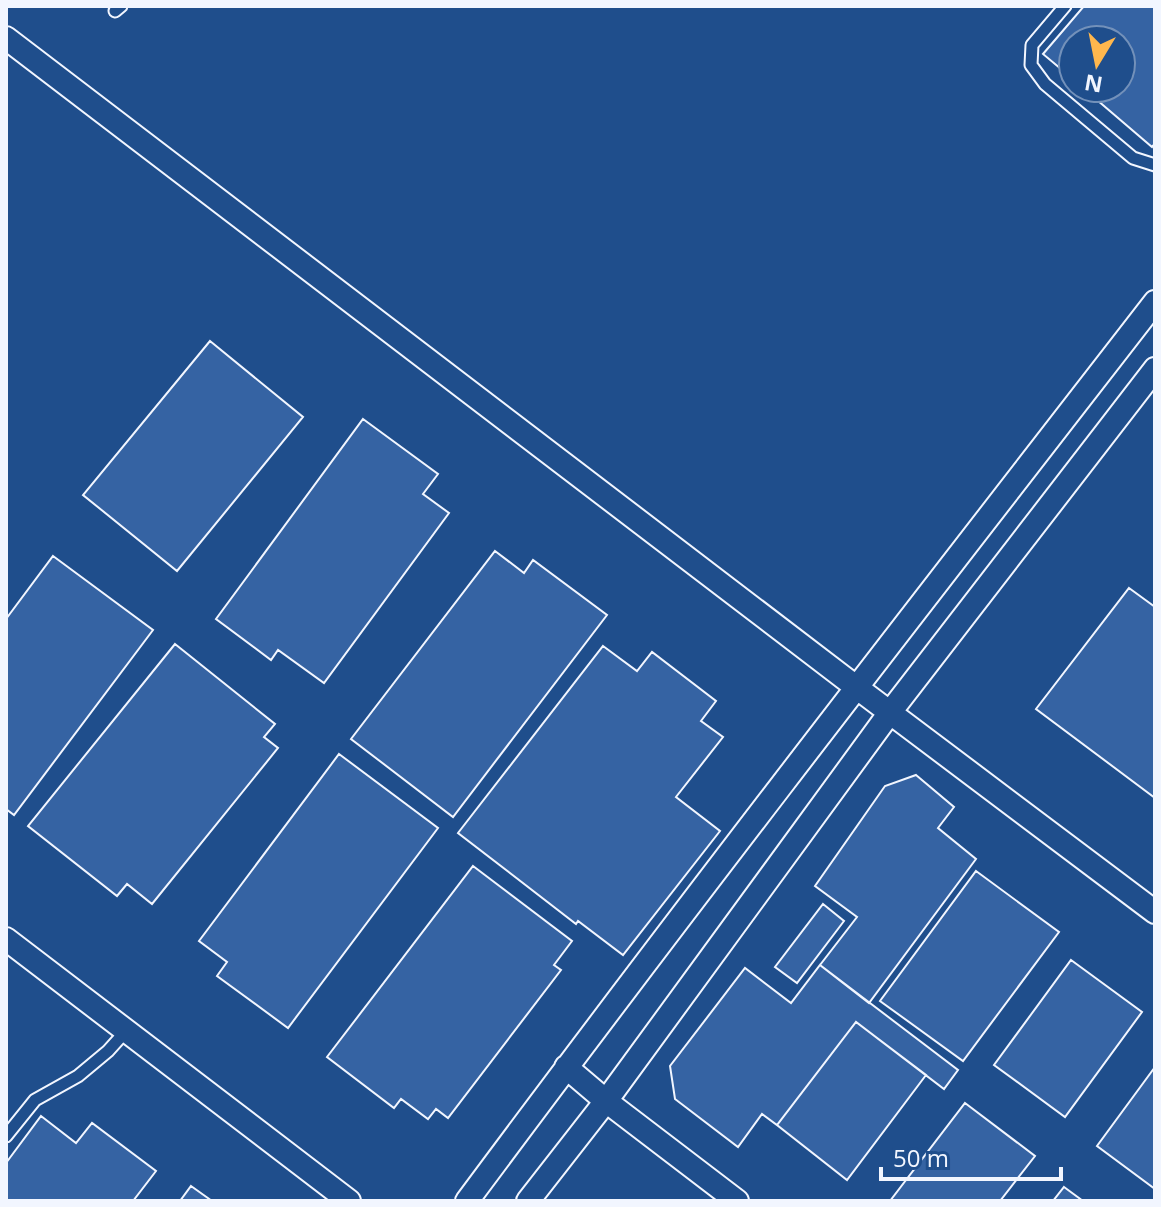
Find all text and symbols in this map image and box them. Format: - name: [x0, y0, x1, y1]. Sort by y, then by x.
- north arrow: [1057, 24, 1137, 104]
- text: N: [1082, 68, 1105, 101]
- scale bar: [881, 1131, 1061, 1181]
- text: 50 m: [893, 1141, 949, 1174]

